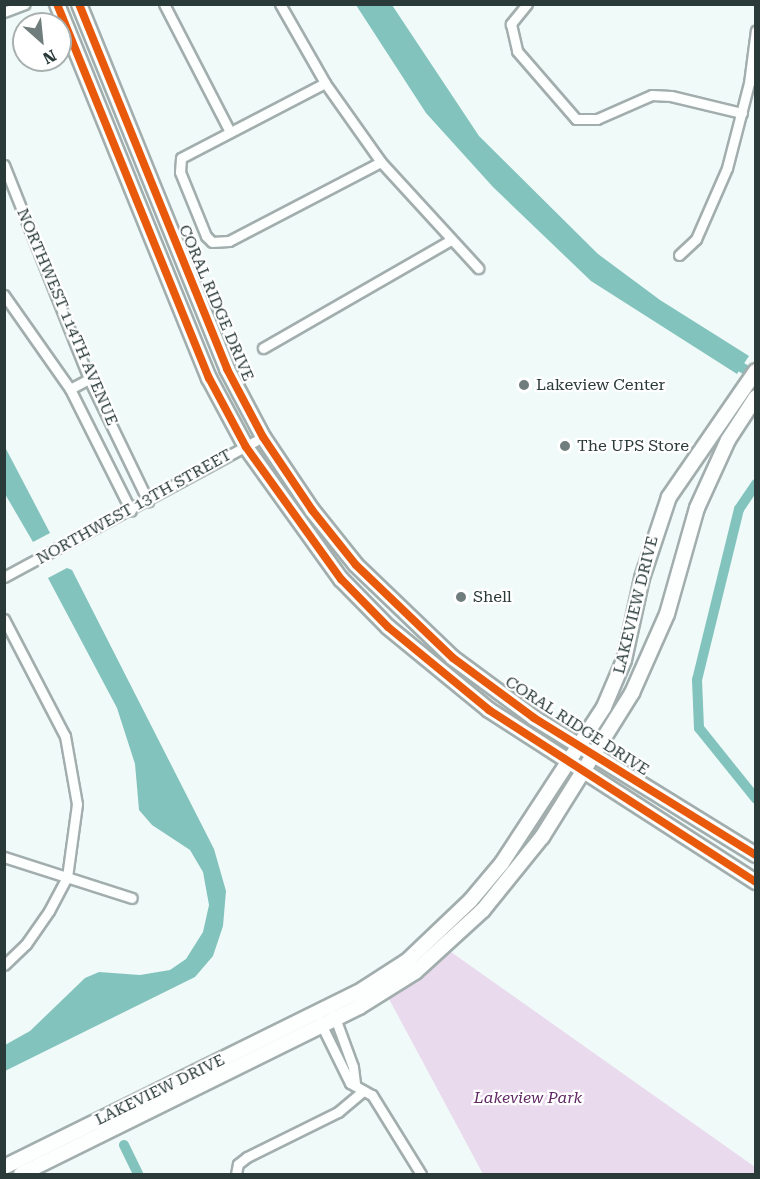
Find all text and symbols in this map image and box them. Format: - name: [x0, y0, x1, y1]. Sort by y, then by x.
- north arrow: [12, 12, 72, 72]
- text: N: [40, 45, 59, 68]
- street label: NORTHWEST 114TH AVENUE: [12, 206, 122, 428]
- street label: CORAL RIDGE DRIVE: [174, 222, 258, 384]
- place label: Lakeview Center: [536, 375, 665, 395]
- marker: Lakeview Center: [517, 378, 531, 392]
- place label: The UPS Store: [577, 436, 689, 456]
- marker: The UPS Store: [558, 439, 572, 453]
- street label: NORTHWEST 13TH STREET: [33, 445, 235, 569]
- street label: LAKEVIEW DRIVE: [610, 534, 662, 676]
- place label: Shell: [473, 587, 512, 607]
- marker: Shell: [454, 590, 468, 604]
- street label: CORAL RIDGE DRIVE: [501, 672, 653, 780]
- street label: LAKEVIEW DRIVE: [92, 1050, 228, 1130]
- park label: Lakeview Park: [474, 1088, 582, 1108]

